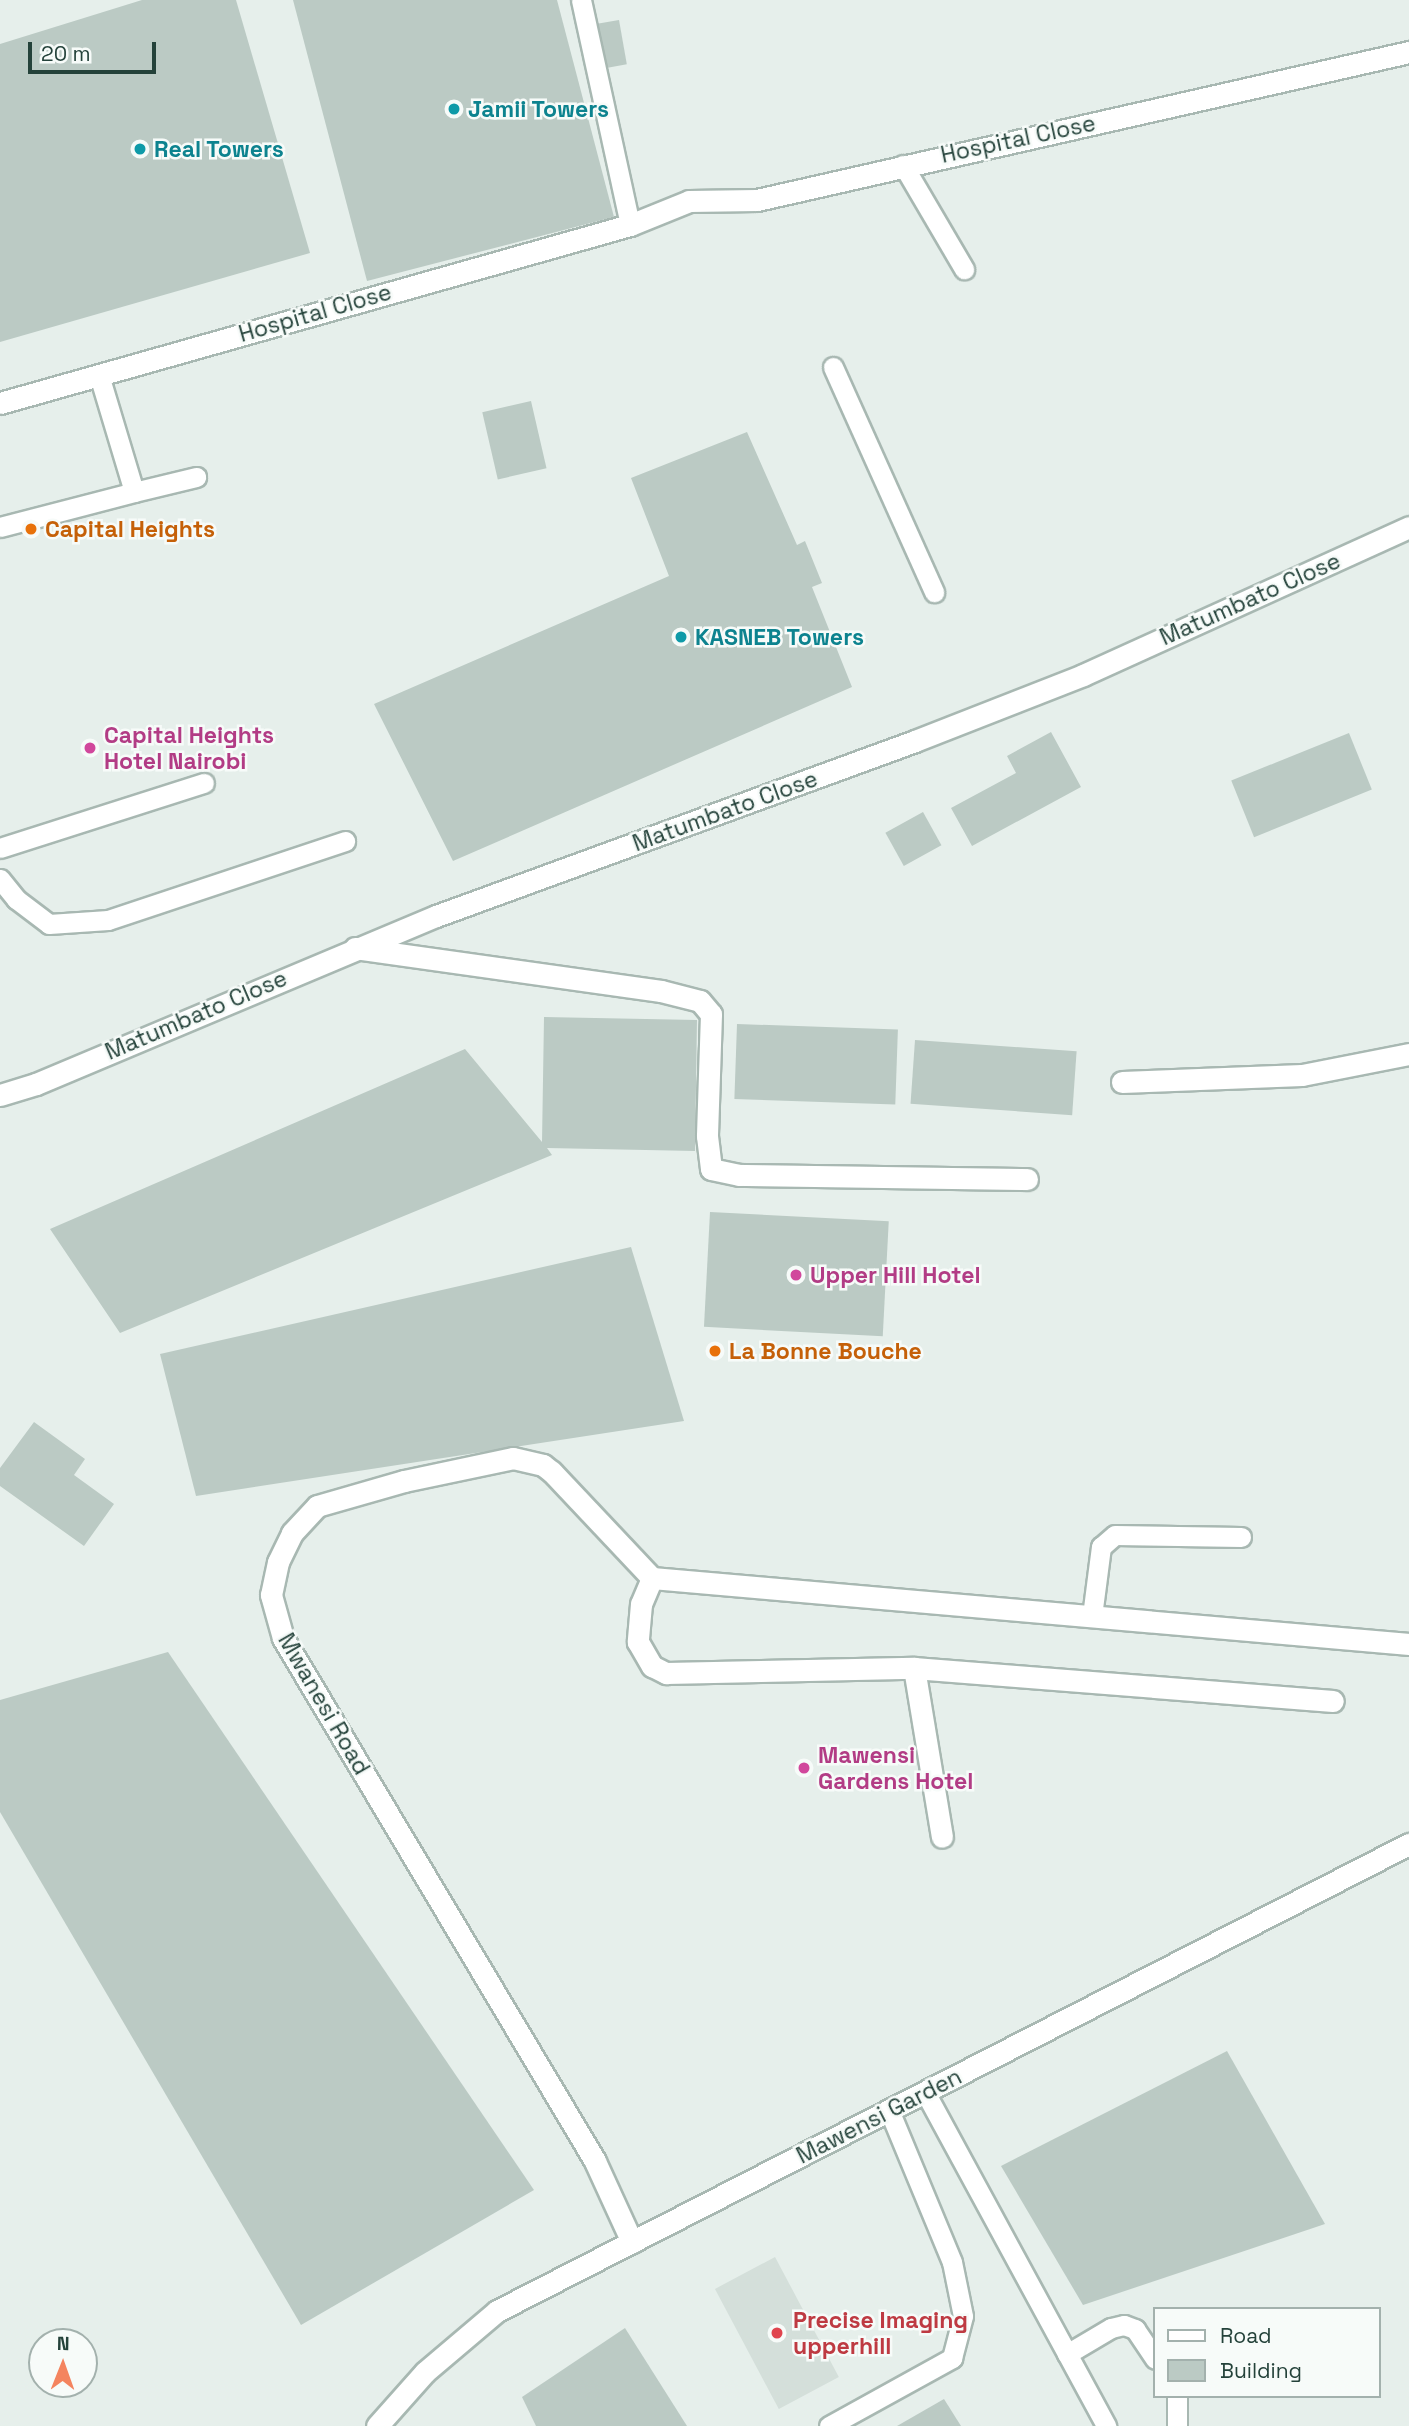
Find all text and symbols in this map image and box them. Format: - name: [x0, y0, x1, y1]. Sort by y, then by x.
- scale bar: [32, 28, 159, 72]
- text: 20 m: [41, 40, 91, 67]
- place label: Jamii Towers: [468, 95, 610, 123]
- marker: Jamii Towers: [446, 101, 462, 117]
- street label: Hospital Close: [938, 109, 1098, 169]
- place label: Real Towers: [154, 135, 285, 163]
- marker: Real Towers: [132, 141, 148, 157]
- street label: Hospital Close: [235, 278, 395, 348]
- place label: Capital Heights: [45, 515, 215, 543]
- marker: Capital Heights: [23, 521, 39, 537]
- street label: Matumbato Close: [1155, 547, 1345, 651]
- place label: KASNEB Towers: [695, 623, 865, 651]
- marker: KASNEB Towers: [673, 629, 689, 645]
- place label: Capital Heights Hotel Nairobi: [104, 721, 274, 775]
- marker: Capital Heights Hotel Nairobi: [82, 740, 98, 756]
- street label: Matumbato Close: [629, 765, 821, 857]
- street label: Matumbato Close: [101, 964, 291, 1066]
- place label: Upper Hill Hotel: [810, 1261, 981, 1289]
- marker: Upper Hill Hotel: [788, 1267, 804, 1283]
- place label: La Bonne Bouche: [729, 1337, 922, 1365]
- marker: La Bonne Bouche: [707, 1343, 723, 1359]
- street label: Mwanesi Road: [272, 1628, 376, 1780]
- place label: Mawensi Gardens Hotel: [818, 1741, 973, 1795]
- marker: Mawensi Gardens Hotel: [796, 1760, 812, 1776]
- street label: Mawensi Garden: [792, 2062, 966, 2170]
- place label: Precise Imaging upperhill: [793, 2306, 968, 2360]
- legend: [1154, 2307, 1381, 2398]
- text: Road: [1220, 2322, 1272, 2349]
- marker: Precise Imaging upperhill: [767, 2323, 787, 2343]
- north arrow: [28, 2328, 98, 2398]
- text: N: [57, 2331, 70, 2356]
- text: Building: [1220, 2357, 1302, 2384]

